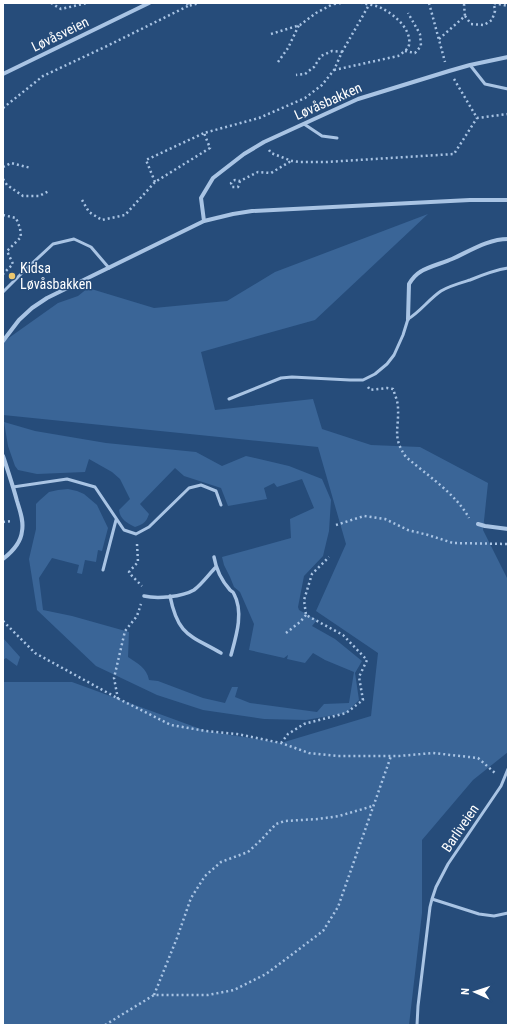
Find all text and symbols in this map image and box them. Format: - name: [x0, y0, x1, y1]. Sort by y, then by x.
- street label: Løvåsveien: [29, 13, 91, 55]
- street label: Løvåsbakken: [292, 79, 364, 123]
- place label: Kidsa Løvåsbakken: [20, 260, 92, 292]
- marker: Kidsa Løvåsbakken: [7, 271, 17, 281]
- street label: Barliveien: [438, 801, 482, 855]
- north arrow: [455, 972, 495, 1012]
- text: N: [459, 988, 472, 995]

